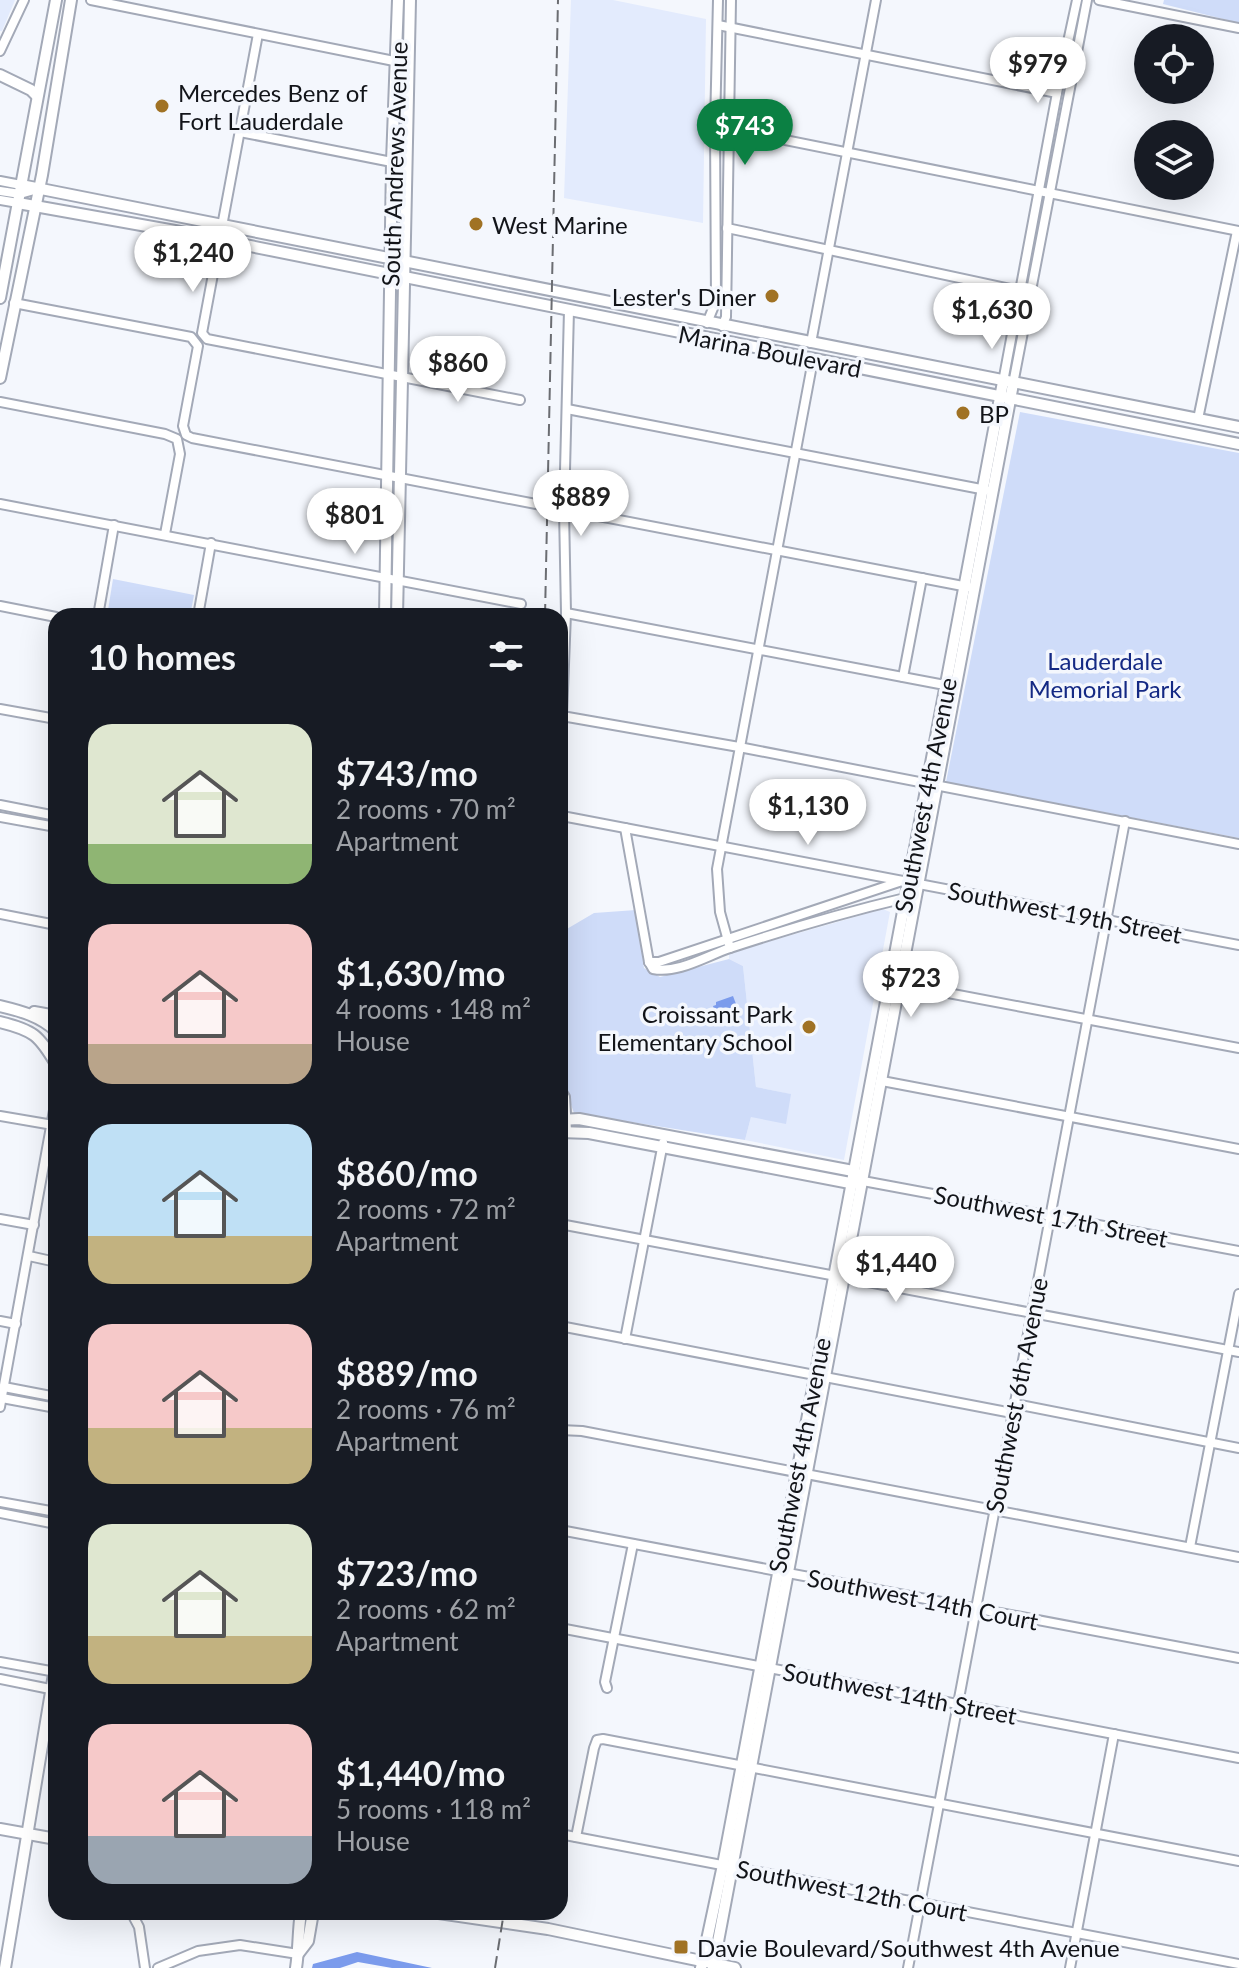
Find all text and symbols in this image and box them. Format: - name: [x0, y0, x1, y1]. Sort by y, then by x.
- map controls: [1134, 24, 1214, 200]
- button: locate: [1134, 24, 1214, 104]
- pin: $979: [991, 37, 1085, 105]
- street label: South Andrews Avenue: [375, 41, 413, 287]
- text: $979: [1008, 47, 1068, 79]
- place label: Mercedes Benz of Fort Lauderdale: [178, 78, 368, 135]
- marker: Mercedes Benz of Fort Lauderdale: [153, 97, 171, 115]
- pin: $743: [698, 99, 792, 167]
- text: $743: [715, 109, 775, 141]
- button: layers: [1134, 120, 1214, 200]
- place label: West Marine: [492, 210, 628, 239]
- marker: West Marine: [467, 215, 485, 233]
- pin: $1,240: [128, 226, 258, 294]
- text: $1,240: [152, 236, 234, 268]
- place label: Lester's Diner: [612, 282, 756, 311]
- pin: $1,630: [927, 283, 1057, 351]
- marker: Lester's Diner: [763, 287, 781, 305]
- text: $1,630: [951, 293, 1033, 325]
- street label: Marina Boulevard: [676, 319, 864, 383]
- pin: $860: [411, 336, 505, 404]
- text: $860: [428, 346, 488, 378]
- place label: BP: [979, 399, 1009, 428]
- marker: BP: [954, 404, 972, 422]
- pin: $889: [534, 470, 628, 538]
- text: $889: [551, 480, 611, 512]
- pin: $801: [308, 488, 402, 556]
- text: $801: [325, 498, 385, 530]
- icon: filters: [484, 634, 528, 678]
- text: 10 homes: [88, 636, 236, 677]
- park label: Lauderdale Memorial Park: [1028, 646, 1182, 703]
- street label: Southwest 4th Avenue: [888, 675, 962, 915]
- text: $743/mo: [336, 752, 478, 793]
- icon: home: [152, 756, 248, 852]
- pin: $1,130: [743, 779, 873, 847]
- text: $1,130: [767, 789, 849, 821]
- text: 2 rooms · 70 m²: [336, 793, 516, 825]
- text: Apartment: [336, 825, 459, 857]
- street label: Southwest 19th Street: [946, 875, 1185, 949]
- pin: $723: [864, 951, 958, 1019]
- text: $1,630/mo: [336, 952, 505, 993]
- icon: home: [152, 956, 248, 1052]
- text: $723: [881, 961, 941, 993]
- text: 4 rooms · 148 m²: [336, 993, 531, 1025]
- place label: Croissant Park Elementary School: [597, 999, 794, 1056]
- marker: Croissant Park Elementary School: [800, 1018, 818, 1036]
- text: House: [336, 1025, 410, 1057]
- text: $860/mo: [336, 1152, 478, 1193]
- icon: home: [152, 1156, 248, 1252]
- street label: Southwest 17th Street: [932, 1179, 1171, 1253]
- text: 2 rooms · 72 m²: [336, 1193, 516, 1225]
- text: Apartment: [336, 1225, 459, 1257]
- pin: $1,440: [831, 1236, 961, 1304]
- text: $1,440: [855, 1246, 937, 1278]
- street label: Southwest 6th Avenue: [979, 1275, 1053, 1515]
- street label: Southwest 4th Avenue: [762, 1335, 836, 1575]
- text: $889/mo: [336, 1352, 478, 1393]
- icon: home: [152, 1356, 248, 1452]
- text: 2 rooms · 76 m²: [336, 1393, 516, 1425]
- text: Apartment: [336, 1425, 459, 1457]
- text: $723/mo: [336, 1552, 478, 1593]
- icon: home: [152, 1556, 248, 1652]
- street label: Southwest 14th Court: [805, 1562, 1041, 1636]
- text: 2 rooms · 62 m²: [336, 1593, 516, 1625]
- text: Apartment: [336, 1625, 459, 1657]
- street label: Southwest 14th Street: [781, 1656, 1020, 1730]
- text: $1,440/mo: [336, 1752, 505, 1793]
- icon: home: [152, 1756, 248, 1852]
- text: 5 rooms · 118 m²: [336, 1793, 531, 1825]
- text: House: [336, 1825, 410, 1857]
- street label: Southwest 12th Court: [734, 1853, 970, 1927]
- place label: Davie Boulevard/Southwest 4th Avenue: [697, 1933, 1120, 1962]
- marker: Davie Boulevard/Southwest 4th Avenue: [672, 1938, 690, 1956]

